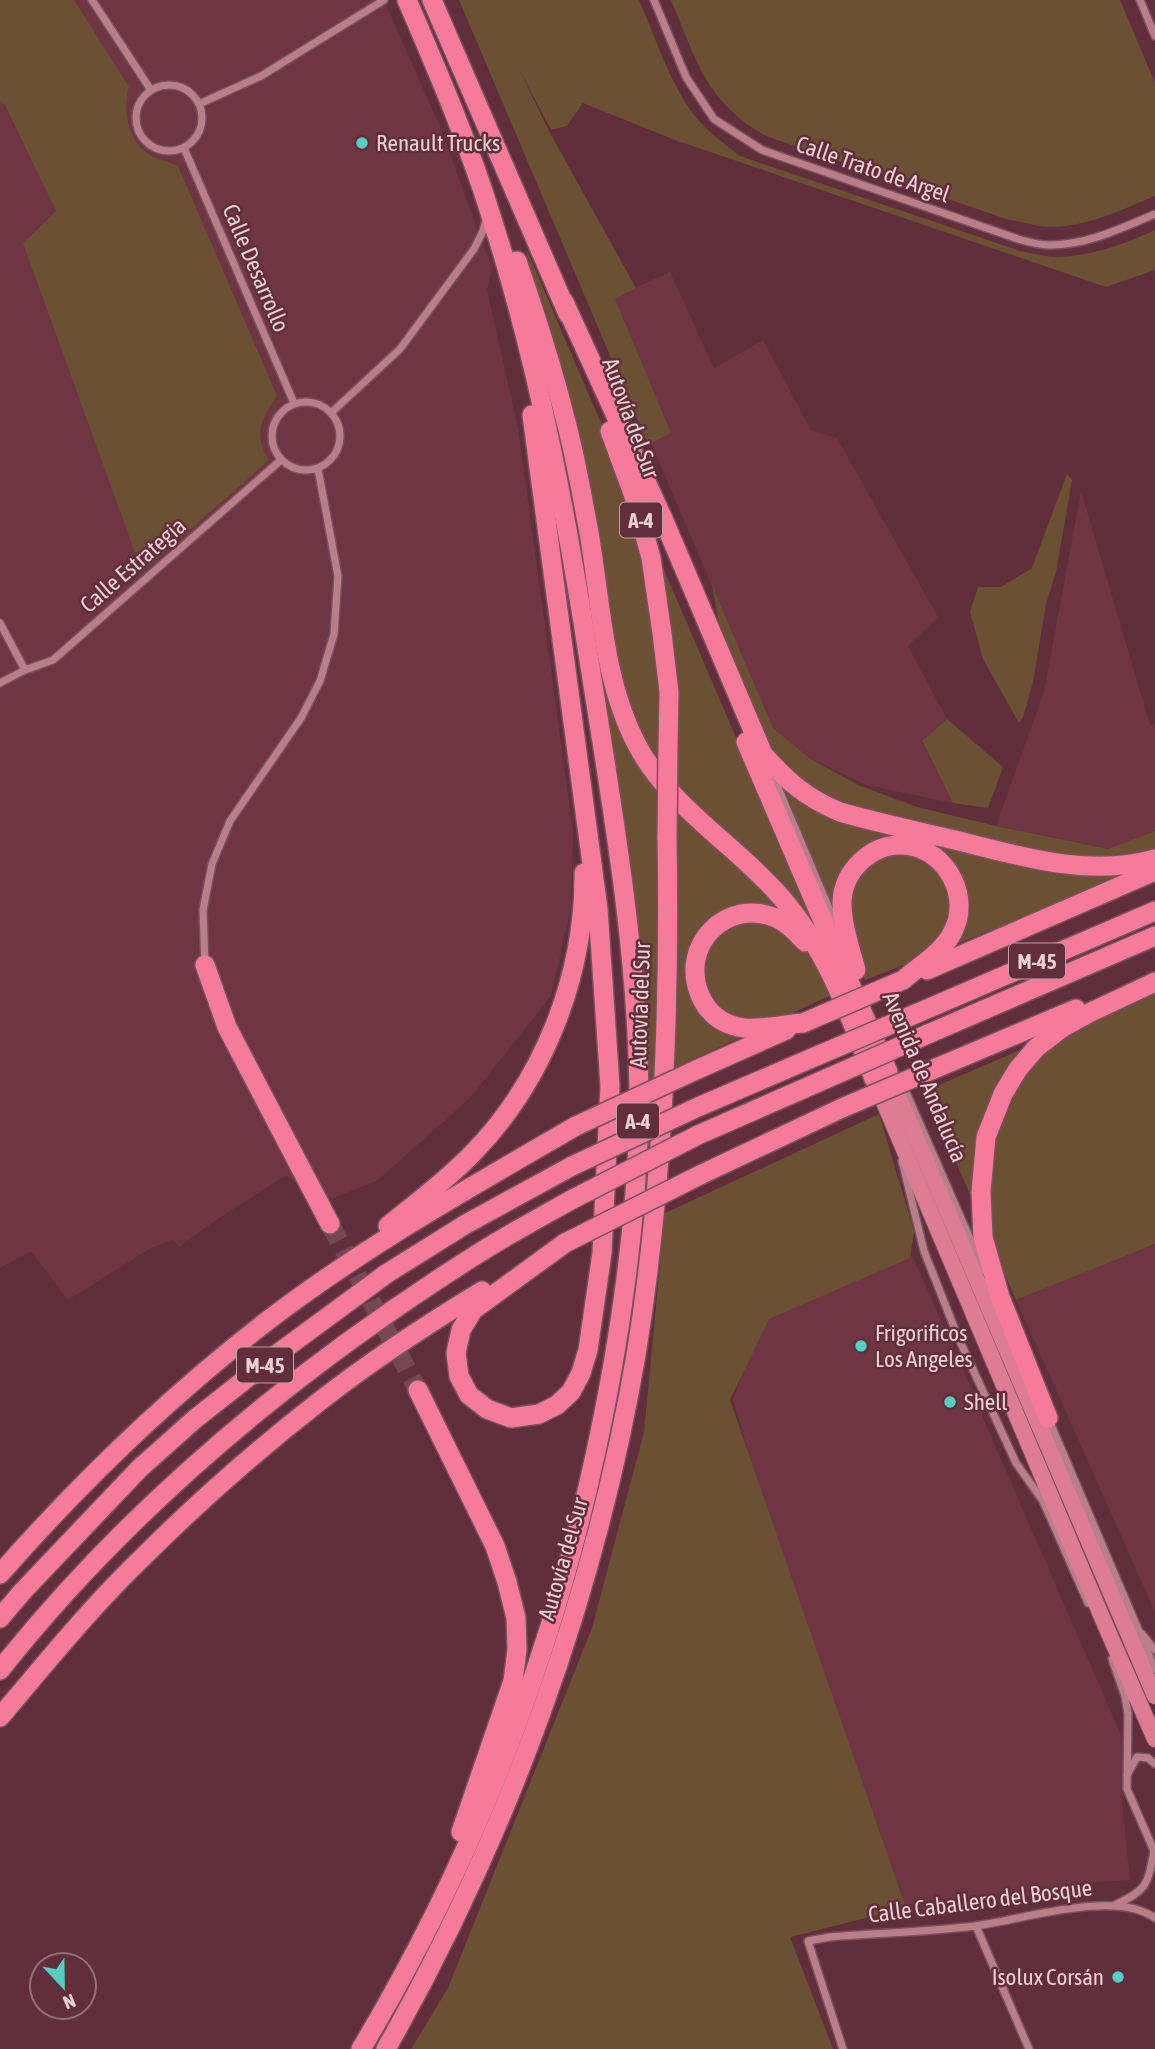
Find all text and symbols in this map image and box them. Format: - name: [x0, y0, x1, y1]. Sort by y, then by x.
- place label: Renault Trucks: [376, 130, 500, 156]
- street label: Calle Trato de Argel: [793, 131, 953, 207]
- marker: Renault Trucks: [354, 135, 370, 151]
- street label: Calle Desarrollo: [217, 200, 295, 336]
- street label: Autovía del Sur: [597, 354, 665, 483]
- road number: A-4: [620, 503, 662, 538]
- street label: Calle Estrategia: [75, 512, 191, 618]
- street label: Autovía del Sur: [625, 940, 655, 1068]
- road number: M-45: [1009, 944, 1065, 978]
- street label: Avenida de Andalucía: [877, 988, 973, 1166]
- road number: A-4: [617, 1104, 659, 1138]
- place label: Frigorificos Los Angeles: [875, 1320, 973, 1372]
- marker: Frigorificos Los Angeles: [853, 1338, 869, 1354]
- road number: M-45: [237, 1348, 293, 1382]
- place label: Shell: [964, 1389, 1007, 1415]
- marker: Shell: [942, 1394, 958, 1410]
- street label: Autovía del Sur: [533, 1494, 593, 1623]
- street label: Calle Caballero del Bosque: [867, 1874, 1093, 1928]
- north arrow: [28, 1951, 98, 2021]
- place label: Isolux Corsán: [992, 1964, 1104, 1990]
- marker: Isolux Corsán: [1110, 1969, 1126, 1985]
- text: N: [60, 1989, 79, 2014]

